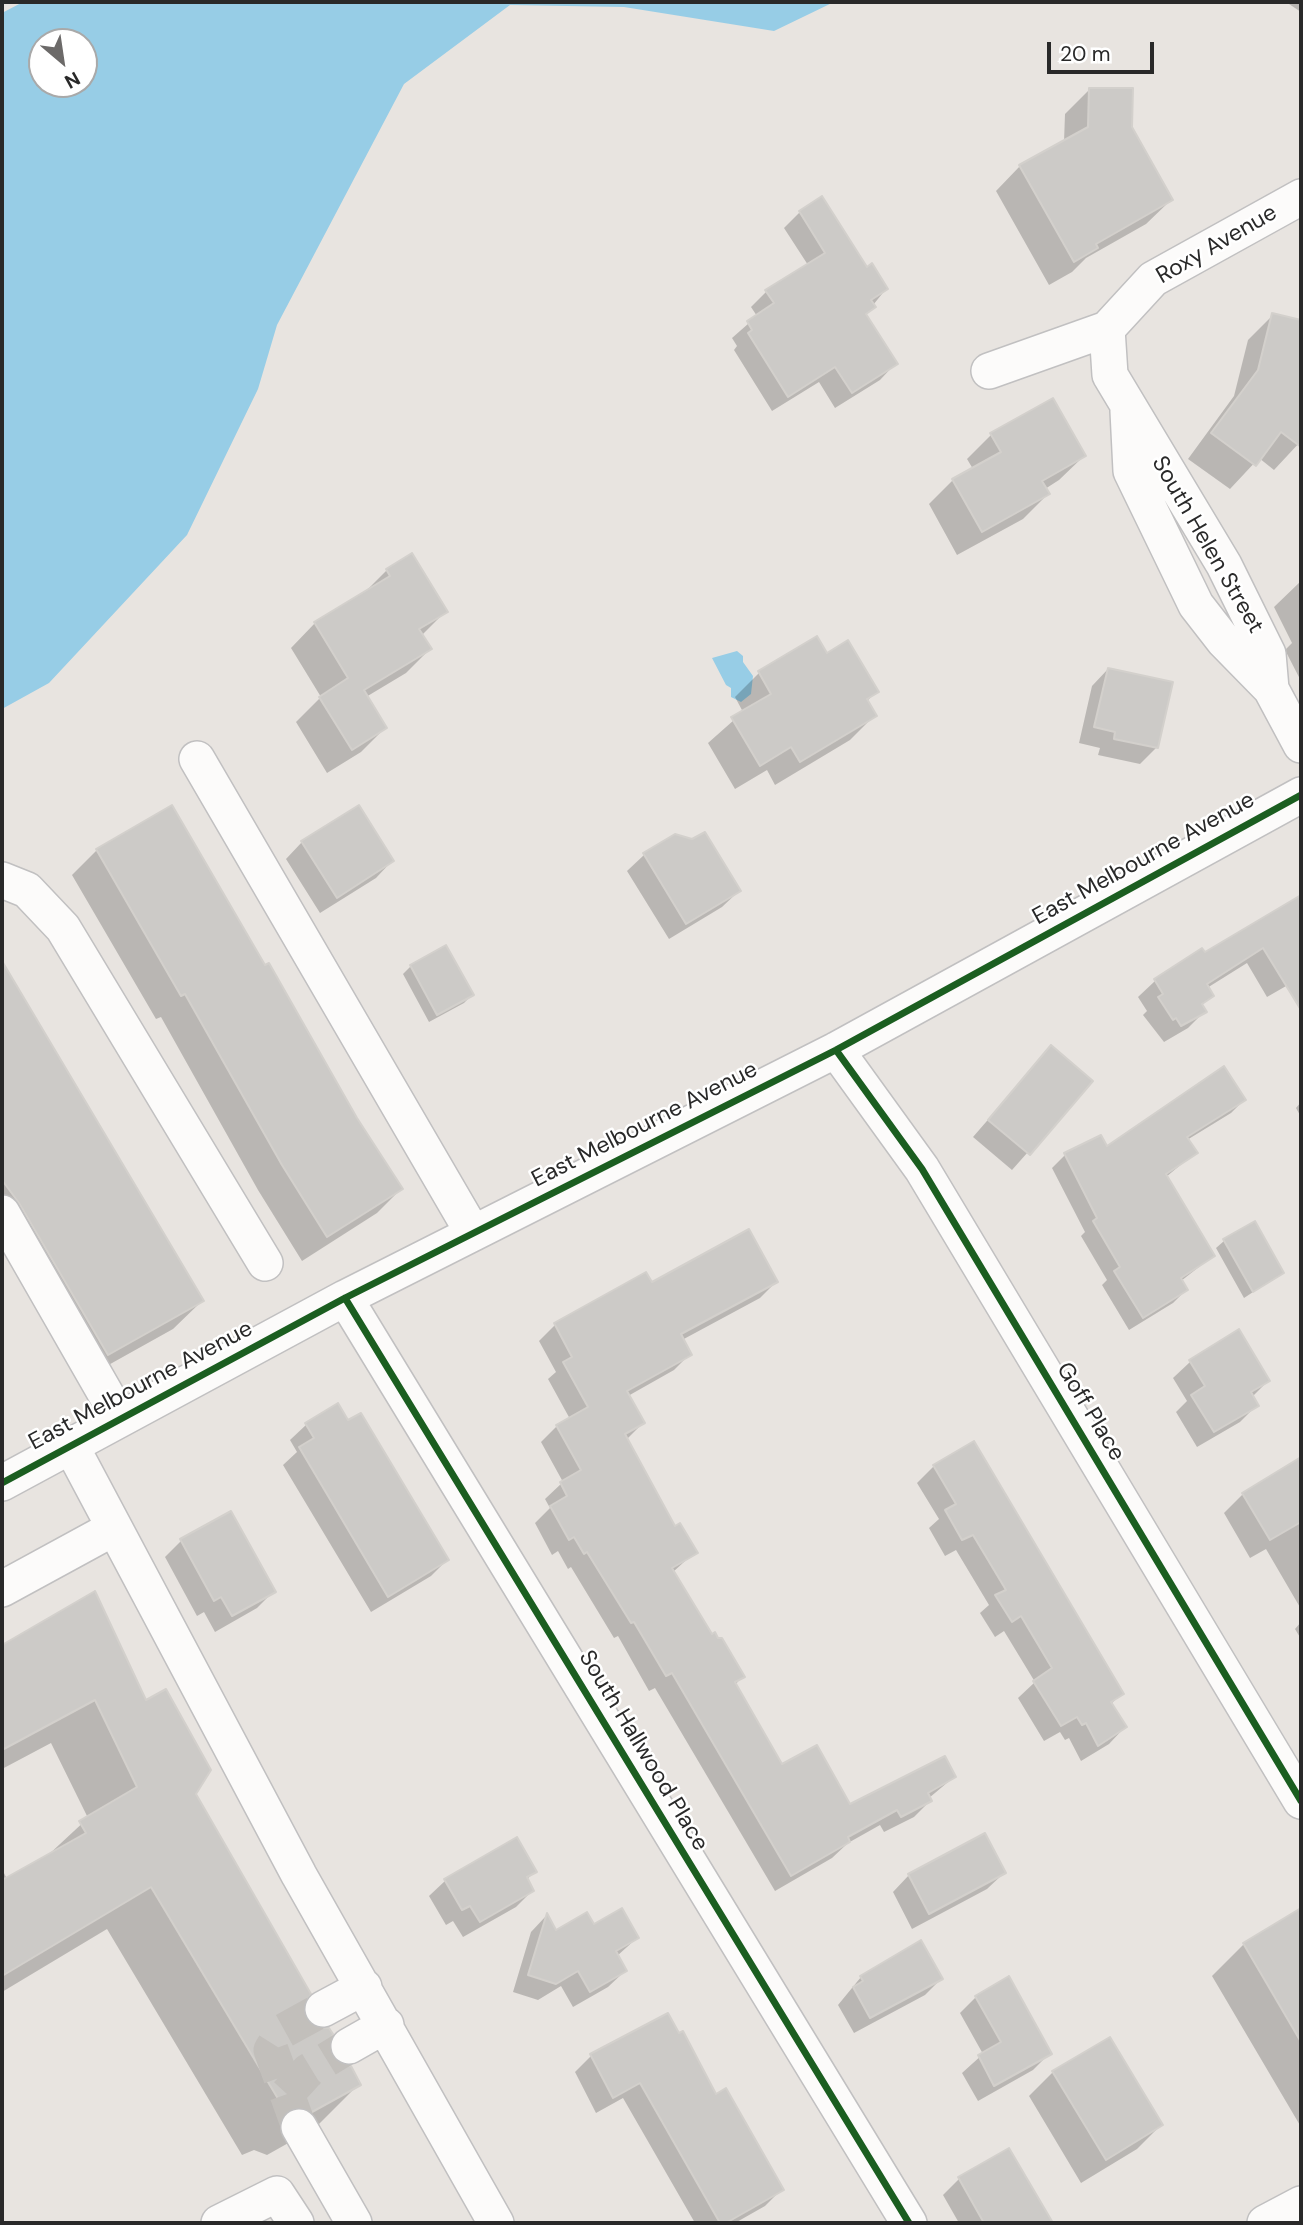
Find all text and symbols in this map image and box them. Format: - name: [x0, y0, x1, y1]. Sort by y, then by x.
- north arrow: [28, 28, 98, 98]
- scale bar: [1051, 28, 1158, 72]
- text: 20 m: [1060, 40, 1111, 68]
- text: N: [60, 66, 85, 94]
- street label: Roxy Avenue: [1152, 199, 1282, 291]
- street label: South Helen Street: [1145, 452, 1269, 638]
- street label: East Melbourne Avenue: [1028, 786, 1260, 932]
- street label: East Melbourne Avenue: [528, 1056, 762, 1194]
- street label: East Melbourne Avenue: [24, 1315, 258, 1457]
- street label: Goff Place: [1050, 1358, 1130, 1466]
- street label: South Hallwood Place: [572, 1646, 714, 1856]

